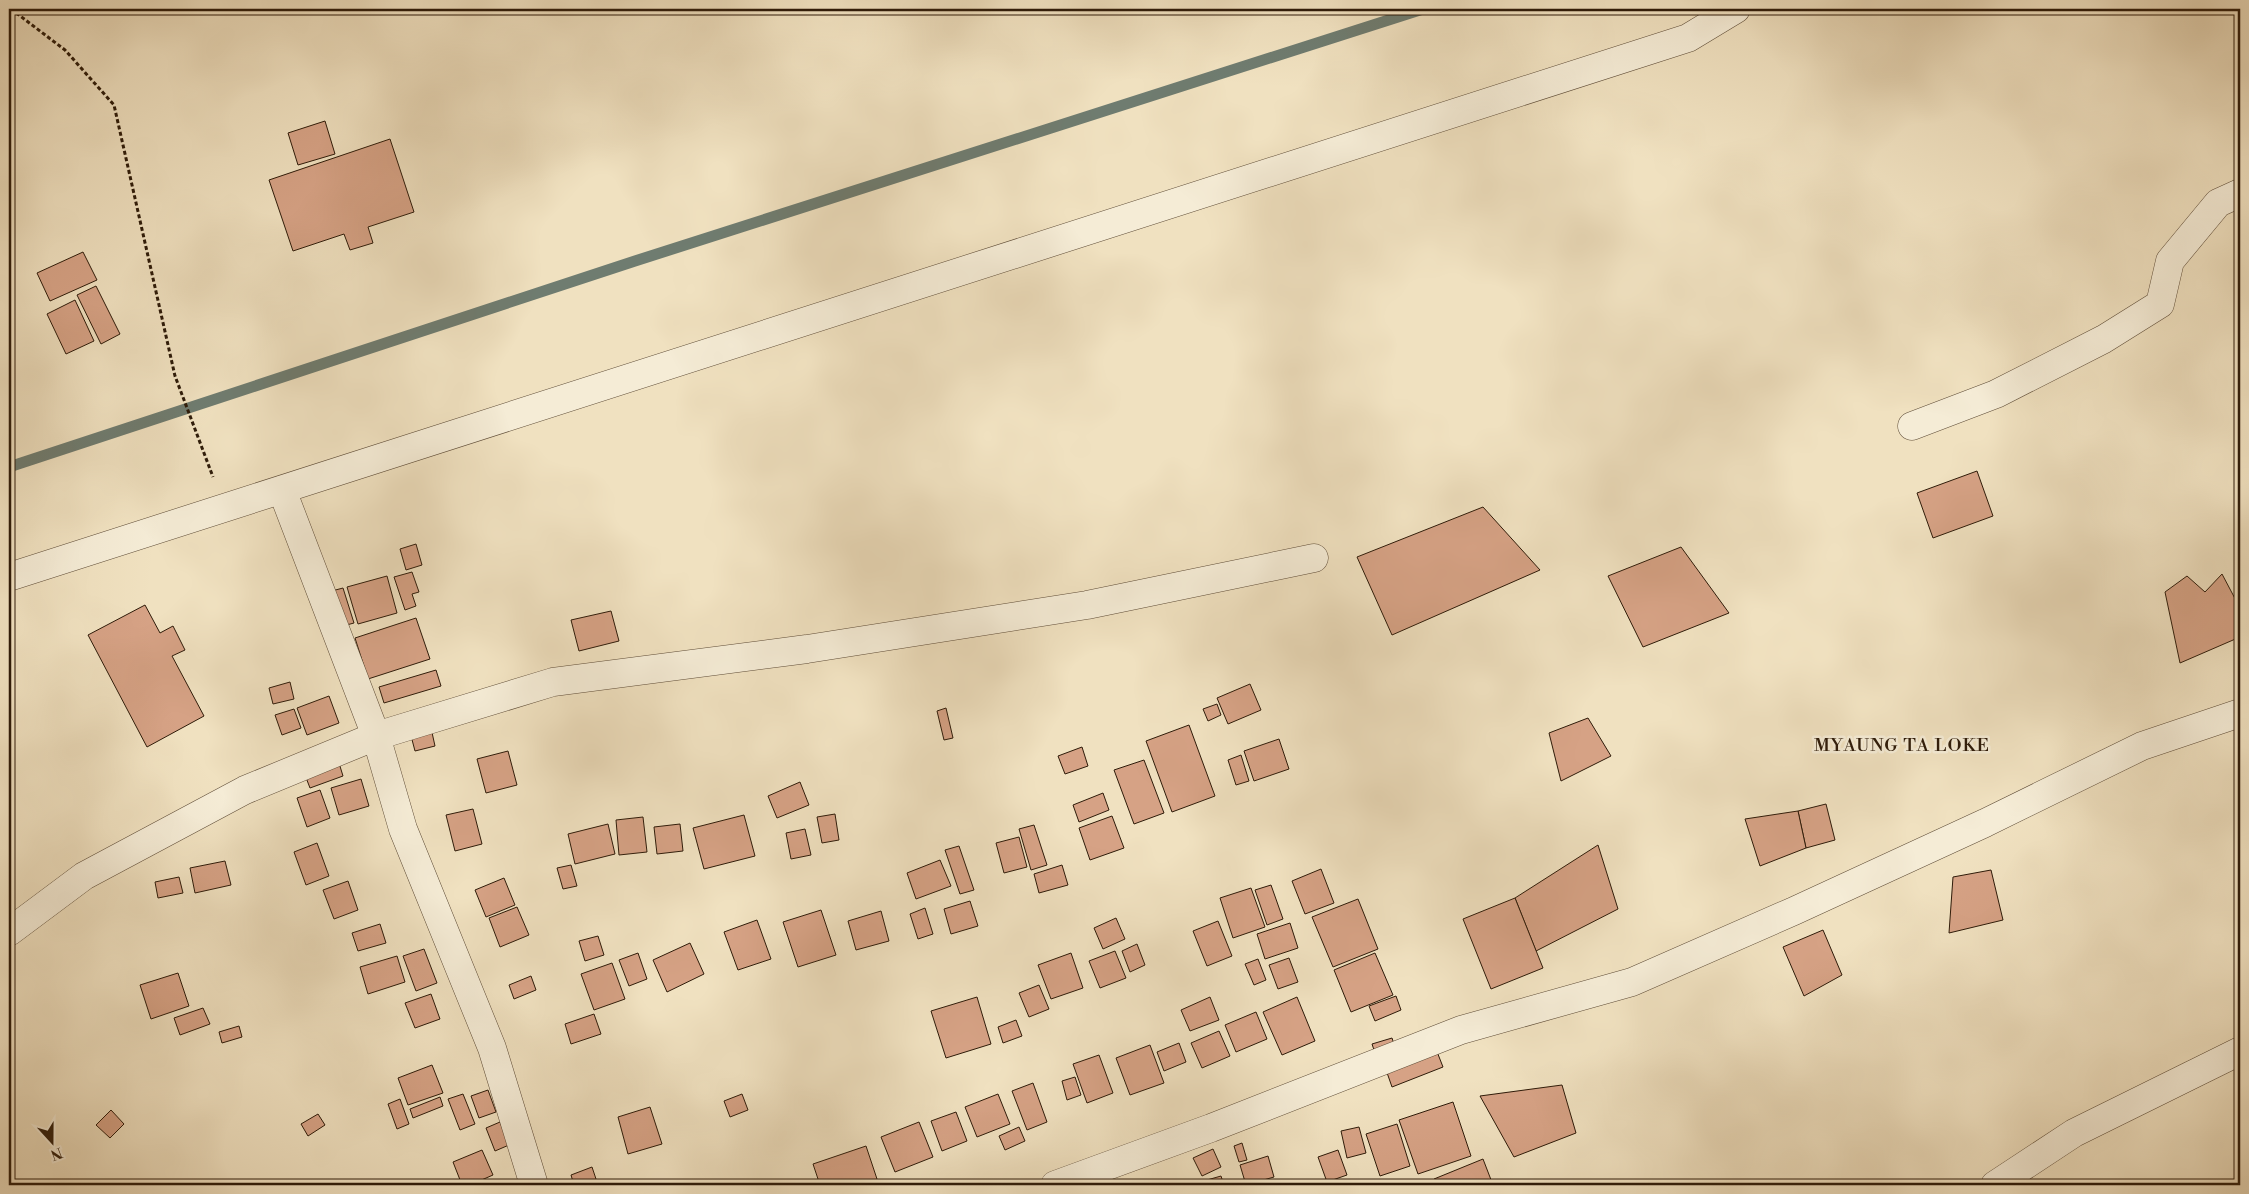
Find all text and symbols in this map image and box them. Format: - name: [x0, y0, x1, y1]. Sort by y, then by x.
- district label: MYAUNG TA LOKE: [1814, 734, 1990, 757]
- north arrow: [28, 1116, 78, 1166]
- text: N: [48, 1143, 65, 1164]

